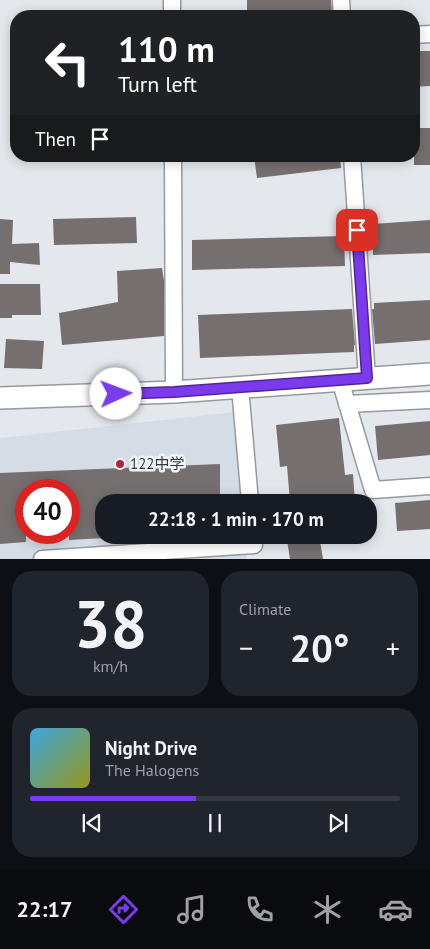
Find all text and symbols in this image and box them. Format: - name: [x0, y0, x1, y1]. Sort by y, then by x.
- text: 110 m: [118, 26, 215, 72]
- icon: left: [35, 30, 100, 95]
- text: Turn left: [118, 70, 197, 98]
- icon: arrive: [86, 125, 114, 153]
- text: Then: [35, 127, 76, 151]
- pin: [336, 209, 378, 251]
- icon: arrive: [343, 216, 371, 244]
- position arrow: [89, 367, 141, 419]
- place label: 122中学: [130, 454, 185, 473]
- marker: 122中学: [114, 458, 126, 470]
- speed limit sign: 40: [15, 479, 80, 544]
- text: 22:18 · 1 min · 170 m: [148, 507, 324, 531]
- text: 38: [74, 581, 147, 665]
- text: Climate: [239, 599, 291, 619]
- text: 20°: [290, 623, 349, 672]
- text: −: [239, 629, 253, 666]
- text: +: [386, 629, 400, 666]
- text: km/h: [93, 656, 128, 676]
- text: Night Drive: [105, 736, 197, 760]
- text: The Halogens: [105, 760, 199, 780]
- icon: previous: [78, 809, 106, 837]
- icon: pause: [201, 809, 229, 837]
- icon: next: [324, 809, 352, 837]
- icon: directions: [106, 892, 141, 927]
- icon: music: [174, 892, 209, 927]
- icon: phone: [242, 892, 277, 927]
- icon: climate: [310, 892, 345, 927]
- icon: car: [378, 892, 413, 927]
- text: 22:17: [17, 895, 72, 923]

